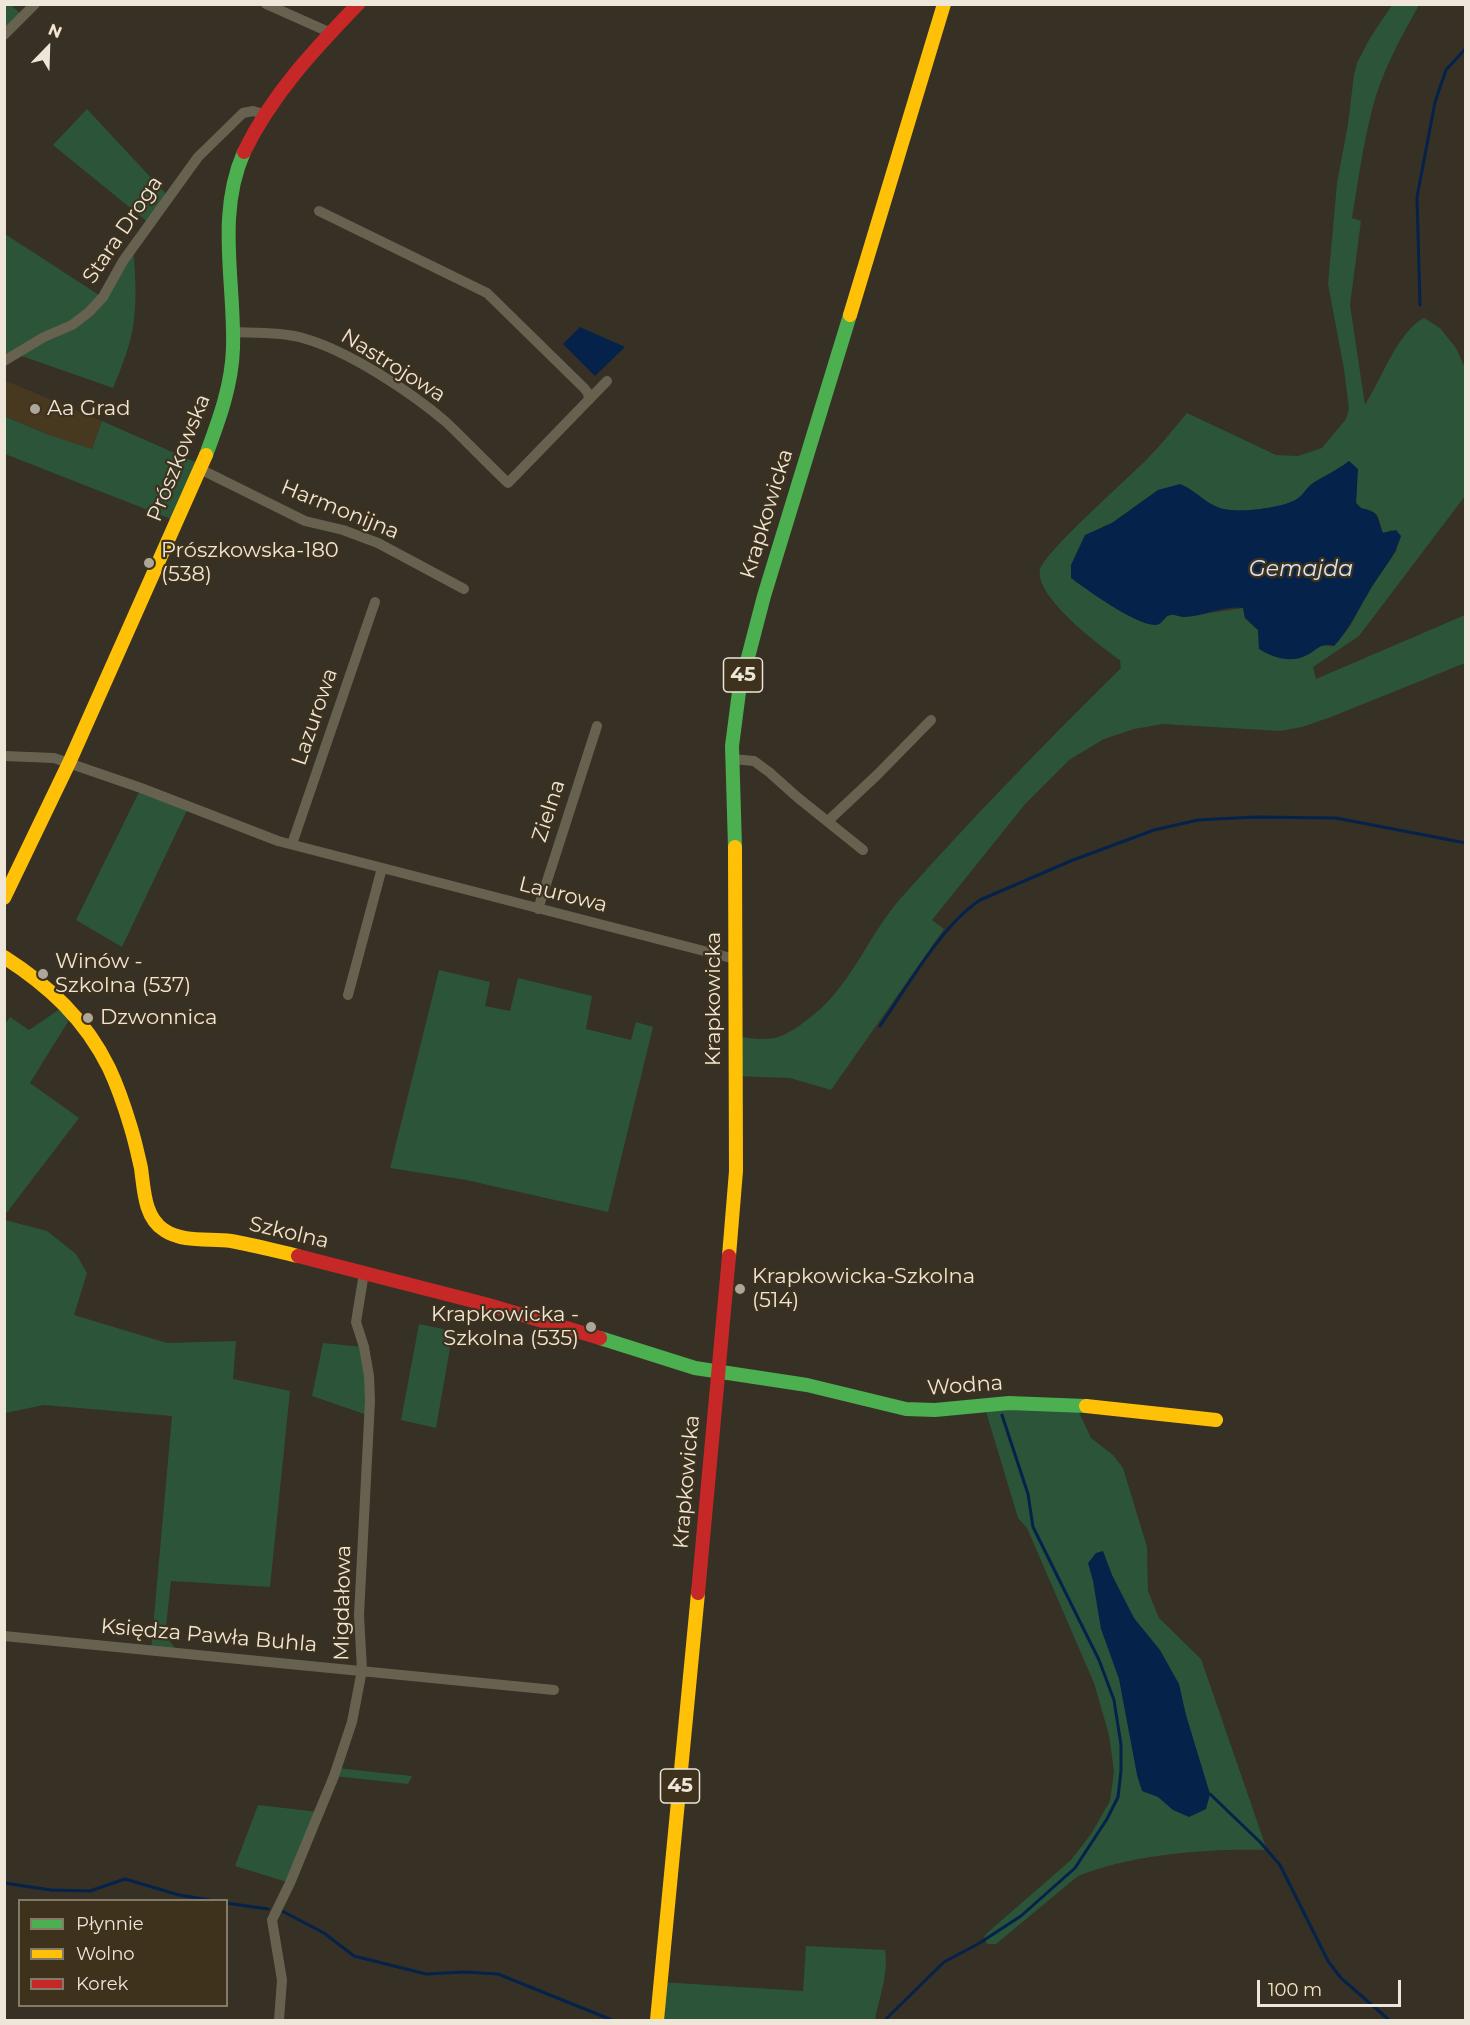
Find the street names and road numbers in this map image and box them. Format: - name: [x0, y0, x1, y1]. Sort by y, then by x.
- street label: Stara Droga: [78, 171, 168, 289]
- street label: Nastrojowa: [336, 324, 450, 408]
- street label: Prószkowska: [142, 391, 216, 525]
- street label: Krapkowicka: [735, 446, 799, 582]
- street label: Harmonijna: [277, 475, 403, 545]
- road number: 45: [724, 658, 762, 692]
- street label: Lazurowa: [287, 665, 343, 769]
- street label: Zielna: [527, 777, 571, 845]
- street label: Laurowa: [516, 872, 610, 918]
- street label: Krapkowicka: [701, 932, 727, 1066]
- street label: Szkolna: [247, 1212, 331, 1254]
- street label: Wodna: [926, 1371, 1004, 1401]
- street label: Krapkowicka: [669, 1414, 705, 1550]
- street label: Migdałowa: [329, 1545, 357, 1661]
- street label: Księdza Pawła Buhla: [100, 1614, 318, 1658]
- road number: 45: [660, 1769, 700, 1803]

